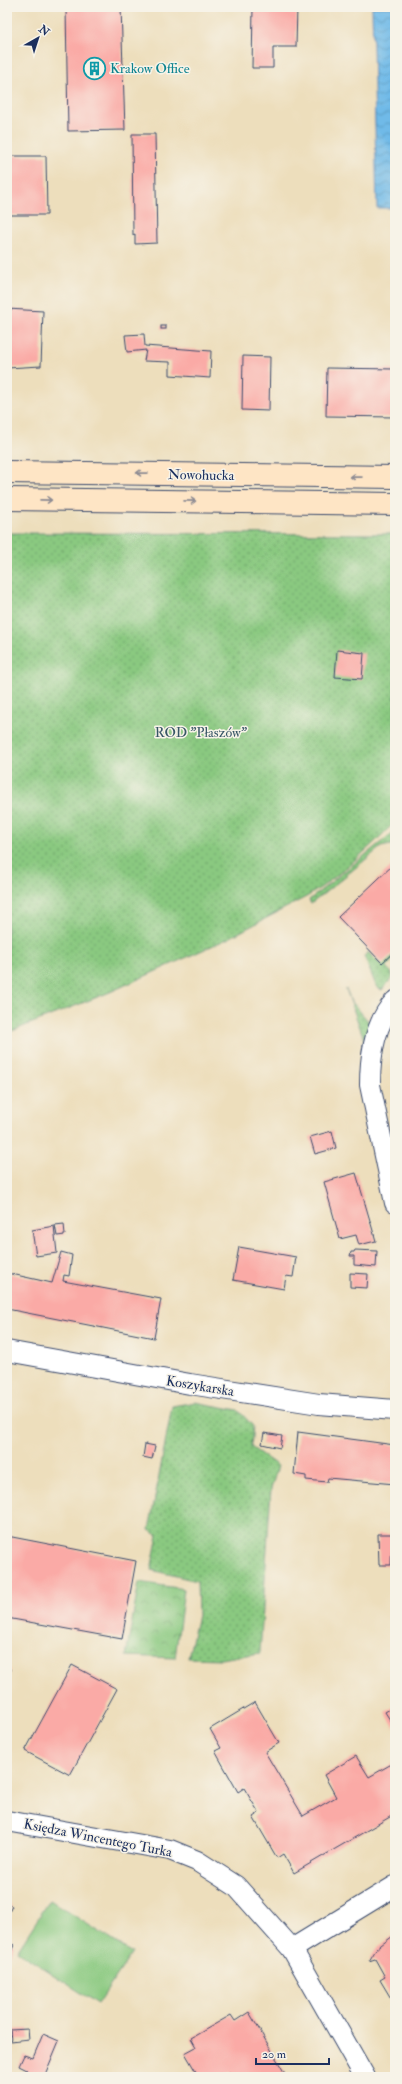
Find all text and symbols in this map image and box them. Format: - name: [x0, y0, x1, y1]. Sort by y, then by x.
- north arrow: [18, 18, 58, 58]
- text: N: [35, 22, 53, 39]
- building icon: Krakow Office: [82, 55, 108, 81]
- place label: Krakow Office: [110, 60, 190, 77]
- street label: Nowohucka: [168, 466, 235, 484]
- one-way arrow: [136, 470, 149, 477]
- one-way arrow: [350, 473, 363, 481]
- one-way arrow: [39, 496, 52, 503]
- one-way arrow: [183, 498, 196, 505]
- park label: ROD "Płaszów": [155, 724, 247, 741]
- street label: Koszykarska: [165, 1372, 235, 1401]
- street label: Księdza Wincentego Turka: [22, 1815, 174, 1861]
- scale bar: [256, 2040, 329, 2066]
- text: 20 m: [262, 2047, 287, 2062]

